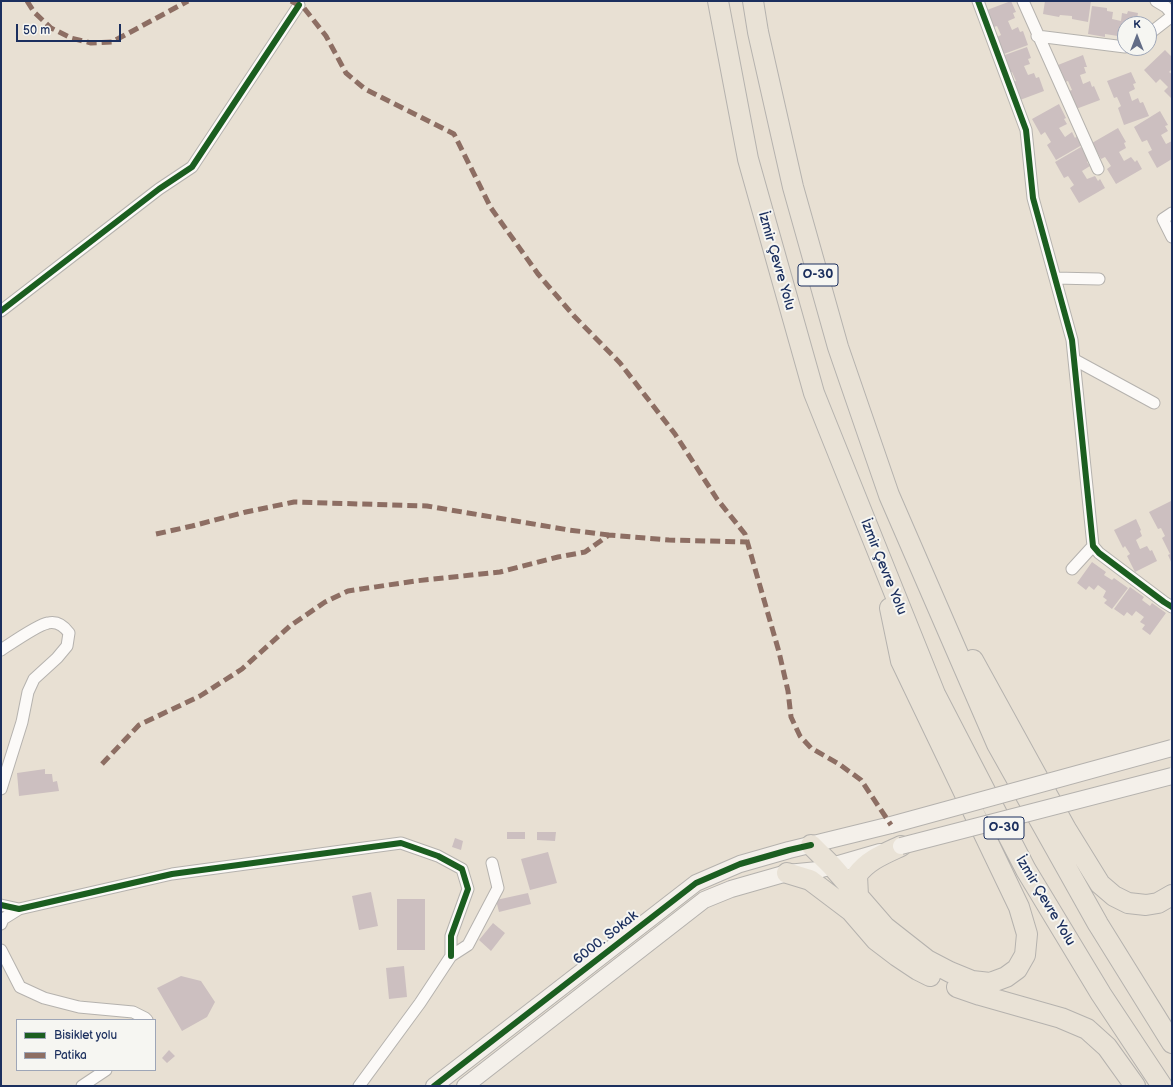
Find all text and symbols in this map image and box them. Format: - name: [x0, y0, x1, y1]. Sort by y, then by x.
- scale bar: [18, 16, 123, 42]
- north arrow: [1117, 16, 1157, 56]
- text: K: [1133, 18, 1141, 31]
- text: 50 m: [23, 23, 50, 38]
- street label: İzmir Çevre Yolu: [754, 210, 798, 312]
- road number: O-30: [798, 264, 838, 286]
- street label: İzmir Çevre Yolu: [856, 517, 910, 617]
- road number: O-30: [984, 817, 1024, 839]
- street label: İzmir Çevre Yolu: [1012, 853, 1078, 949]
- street label: 6000. Sokak: [570, 907, 642, 969]
- legend: [16, 1019, 156, 1071]
- text: Bisiklet yolu: [54, 1028, 117, 1043]
- text: Patika: [54, 1048, 87, 1063]

